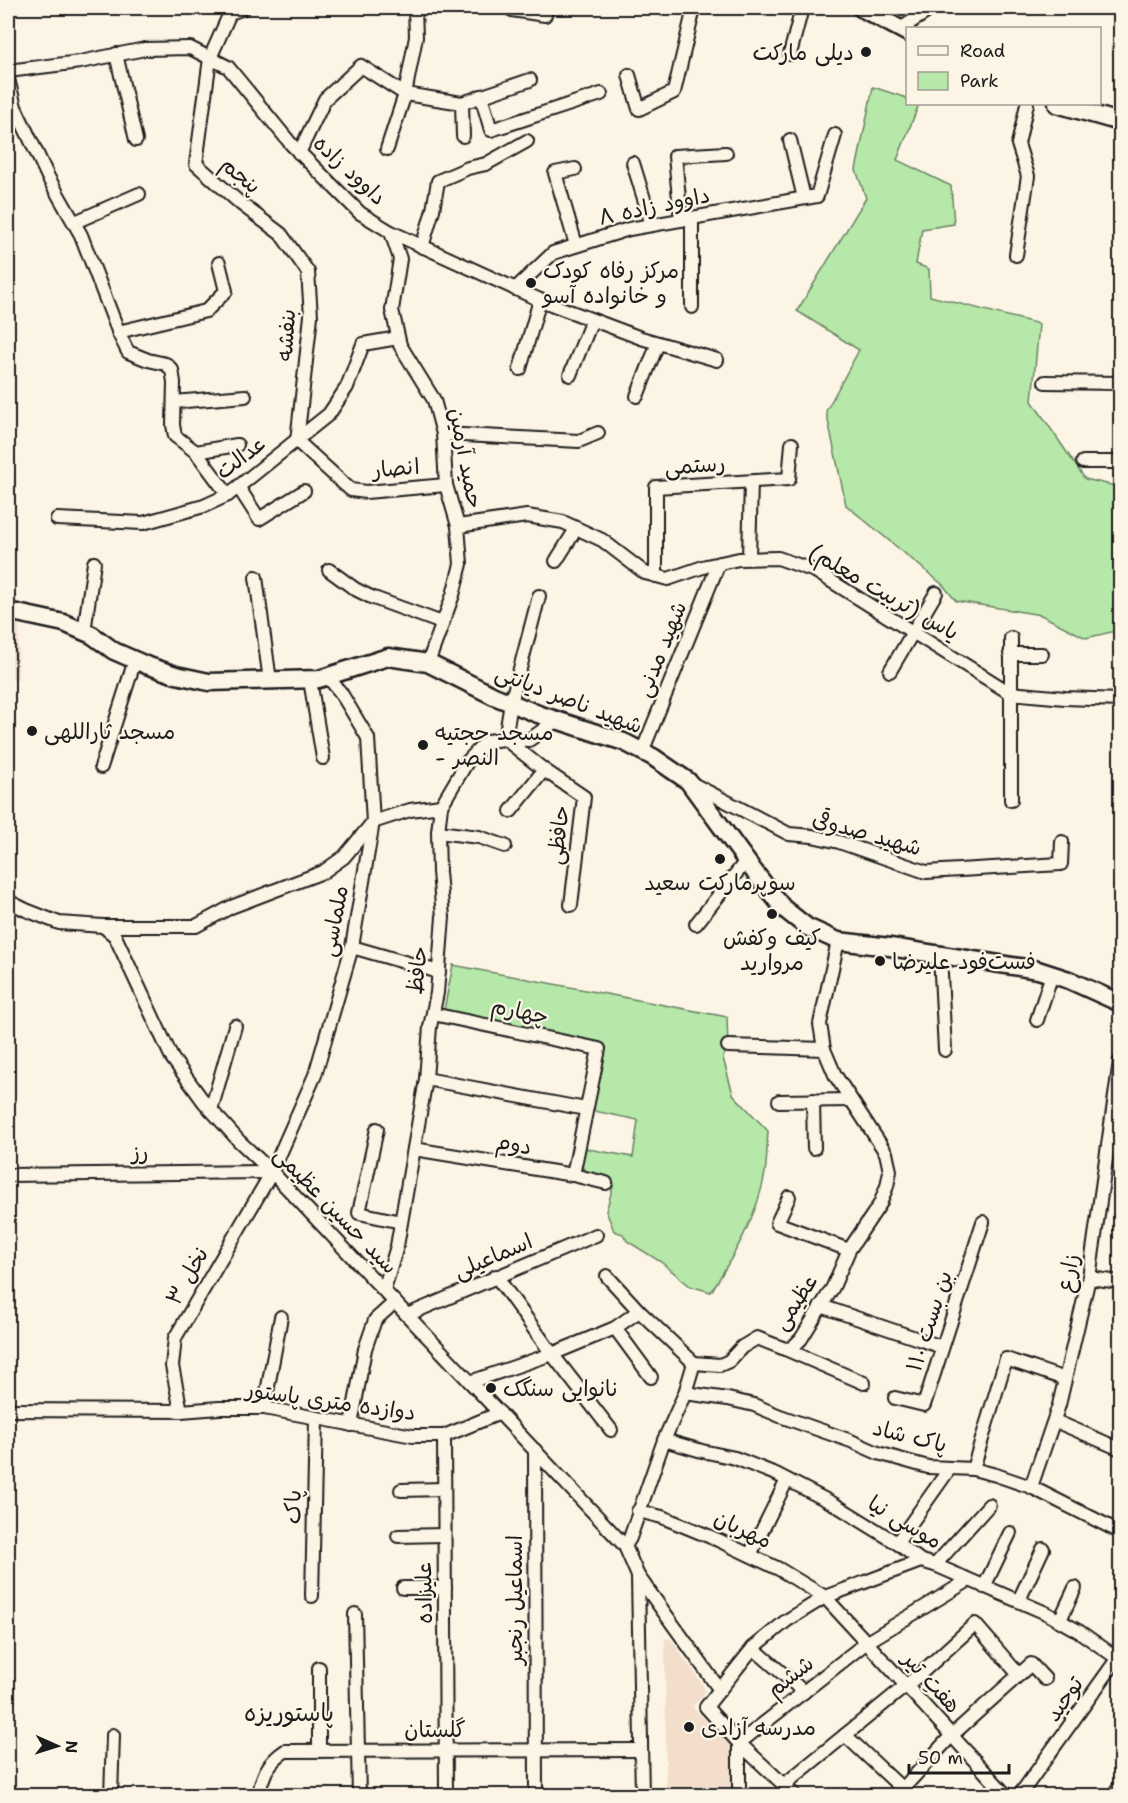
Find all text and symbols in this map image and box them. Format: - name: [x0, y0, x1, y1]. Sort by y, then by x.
- legend: [906, 27, 1101, 105]
- place label: دیلی مارکت: [753, 38, 854, 67]
- text: Road: [960, 39, 1005, 63]
- marker: دیلی مارکت: [859, 45, 873, 59]
- text: Park: [960, 69, 999, 93]
- street label: داوود زاده: [307, 129, 393, 211]
- street label: پنجم: [213, 150, 267, 202]
- street label: داوود زاده ۸: [596, 180, 712, 232]
- place label: مرکز رفاه کودک و خانواده آسو: [541, 256, 679, 310]
- marker: مرکز رفاه کودک و خانواده آسو: [524, 276, 538, 290]
- street label: بنفشه: [270, 308, 302, 362]
- street label: حمید آرمین: [442, 405, 490, 511]
- street label: عدالت: [210, 428, 272, 486]
- street label: رستمی: [664, 448, 726, 482]
- street label: انصار: [369, 452, 421, 485]
- street label: یاس (تربیت معلم): [803, 537, 964, 649]
- street label: شهید مدنی: [629, 597, 693, 701]
- street label: شهید ناصر دیانتی: [491, 658, 647, 740]
- place label: مسجد ثاراللهی: [44, 717, 175, 746]
- place label: مسجد حجتیه - النصر: [435, 718, 553, 772]
- marker: مسجد ثاراللهی: [25, 724, 39, 738]
- marker: مسجد حجتیه - النصر: [416, 738, 430, 752]
- street label: حافظی: [540, 804, 576, 866]
- street label: شهید صدوقی: [809, 804, 925, 862]
- marker: سوپرمارکت سعید: [713, 852, 727, 866]
- place label: سوپرمارکت سعید: [644, 868, 796, 897]
- street label: ملماسی: [313, 883, 355, 959]
- marker: کیف و‌کفش مروارید: [765, 907, 779, 921]
- place label: کیف و‌کفش مروارید: [723, 923, 821, 977]
- street label: حافظ: [400, 944, 434, 996]
- place label: فست‌فود علیرضا: [892, 947, 1036, 976]
- marker: فست‌فود علیرضا: [873, 954, 887, 968]
- street label: چهارم: [488, 991, 551, 1033]
- street label: دوم: [493, 1127, 534, 1164]
- street label: رز: [129, 1137, 149, 1167]
- street label: سید حسین عظیمی: [268, 1140, 404, 1280]
- street label: اسماعیلی: [449, 1226, 537, 1286]
- street label: نخل ۳: [159, 1242, 215, 1310]
- street label: زارع: [1050, 1251, 1087, 1295]
- street label: بن بست ۱۱۰: [899, 1267, 959, 1375]
- street label: عظیمی: [766, 1268, 824, 1336]
- street label: دوازده متری پاستور: [242, 1374, 418, 1427]
- place label: نانوایی سنگک: [503, 1374, 619, 1403]
- marker: نانوایی سنگک: [484, 1381, 498, 1395]
- street label: پاک شاد: [870, 1413, 950, 1459]
- street label: موسی نیا: [863, 1489, 947, 1555]
- street label: پاک: [278, 1490, 308, 1524]
- street label: مهربان: [709, 1503, 777, 1555]
- street label: اسماعیل رنجبر: [500, 1535, 529, 1667]
- street label: علیزاده: [409, 1562, 439, 1624]
- street label: هفتِ تیر: [895, 1643, 968, 1719]
- street label: ششم: [761, 1649, 821, 1705]
- street label: توحید: [1038, 1670, 1090, 1727]
- district label: پاستوریزه: [244, 1697, 334, 1729]
- place label: مدرسه آزادی: [701, 1713, 816, 1742]
- street label: گلستان: [404, 1715, 466, 1744]
- north arrow: [27, 1716, 87, 1776]
- marker: مدرسه آزادی: [682, 1720, 696, 1734]
- scale bar: [909, 1737, 1010, 1775]
- text: N: [61, 1740, 82, 1754]
- text: 50 m: [918, 1746, 963, 1770]

